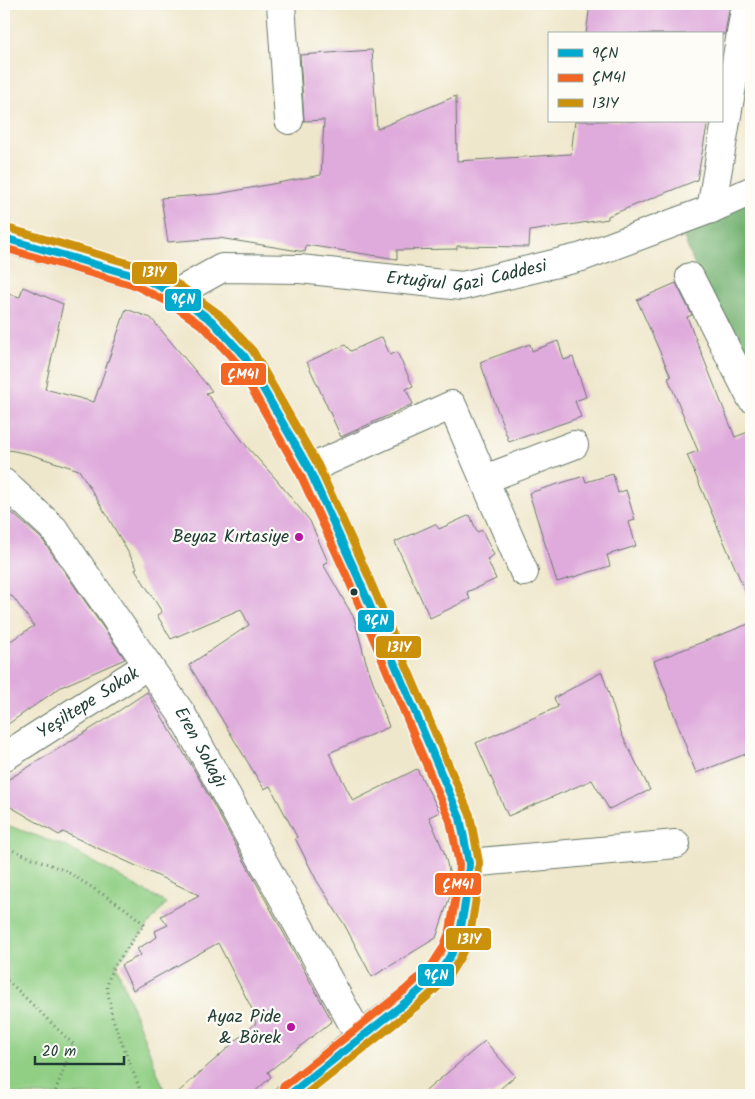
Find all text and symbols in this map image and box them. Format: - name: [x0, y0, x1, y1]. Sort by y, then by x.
- legend: [548, 32, 722, 122]
- text: 9ÇN: [592, 42, 619, 66]
- text: ÇM41: [592, 66, 626, 90]
- text: 131Y: [592, 92, 620, 116]
- street label: Ertuğrul Gazi Caddesi: [385, 251, 551, 301]
- line badge: 131Y: [131, 261, 178, 285]
- text: 131Y: [142, 262, 167, 284]
- line badge: 9ÇN: [164, 288, 202, 312]
- text: 9ÇN: [171, 289, 196, 311]
- line badge: ÇM41: [220, 362, 267, 386]
- text: ÇM41: [227, 364, 259, 386]
- place label: Beyaz Kırtasiye: [172, 523, 289, 552]
- marker: Beyaz Kırtasiye: [293, 531, 305, 543]
- unlabelled marker: [349, 587, 359, 597]
- line badge: 9ÇN: [357, 609, 395, 633]
- text: 9ÇN: [364, 610, 389, 632]
- line badge: 131Y: [375, 635, 422, 659]
- text: 131Y: [387, 637, 412, 659]
- street label: Yeşiltepe Sokak: [31, 659, 146, 747]
- street label: Eren Sokağı: [166, 701, 234, 794]
- line badge: ÇM41: [434, 872, 482, 896]
- text: ÇM41: [442, 874, 474, 896]
- line badge: 131Y: [445, 927, 492, 951]
- text: 131Y: [457, 929, 482, 951]
- line badge: 9ÇN: [417, 963, 455, 987]
- text: 9ÇN: [424, 965, 449, 987]
- place label: Ayaz Pide & Börek: [207, 1003, 282, 1053]
- marker: Ayaz Pide & Börek: [285, 1021, 297, 1033]
- scale bar: [35, 1034, 124, 1066]
- text: 20 m: [42, 1040, 76, 1064]

